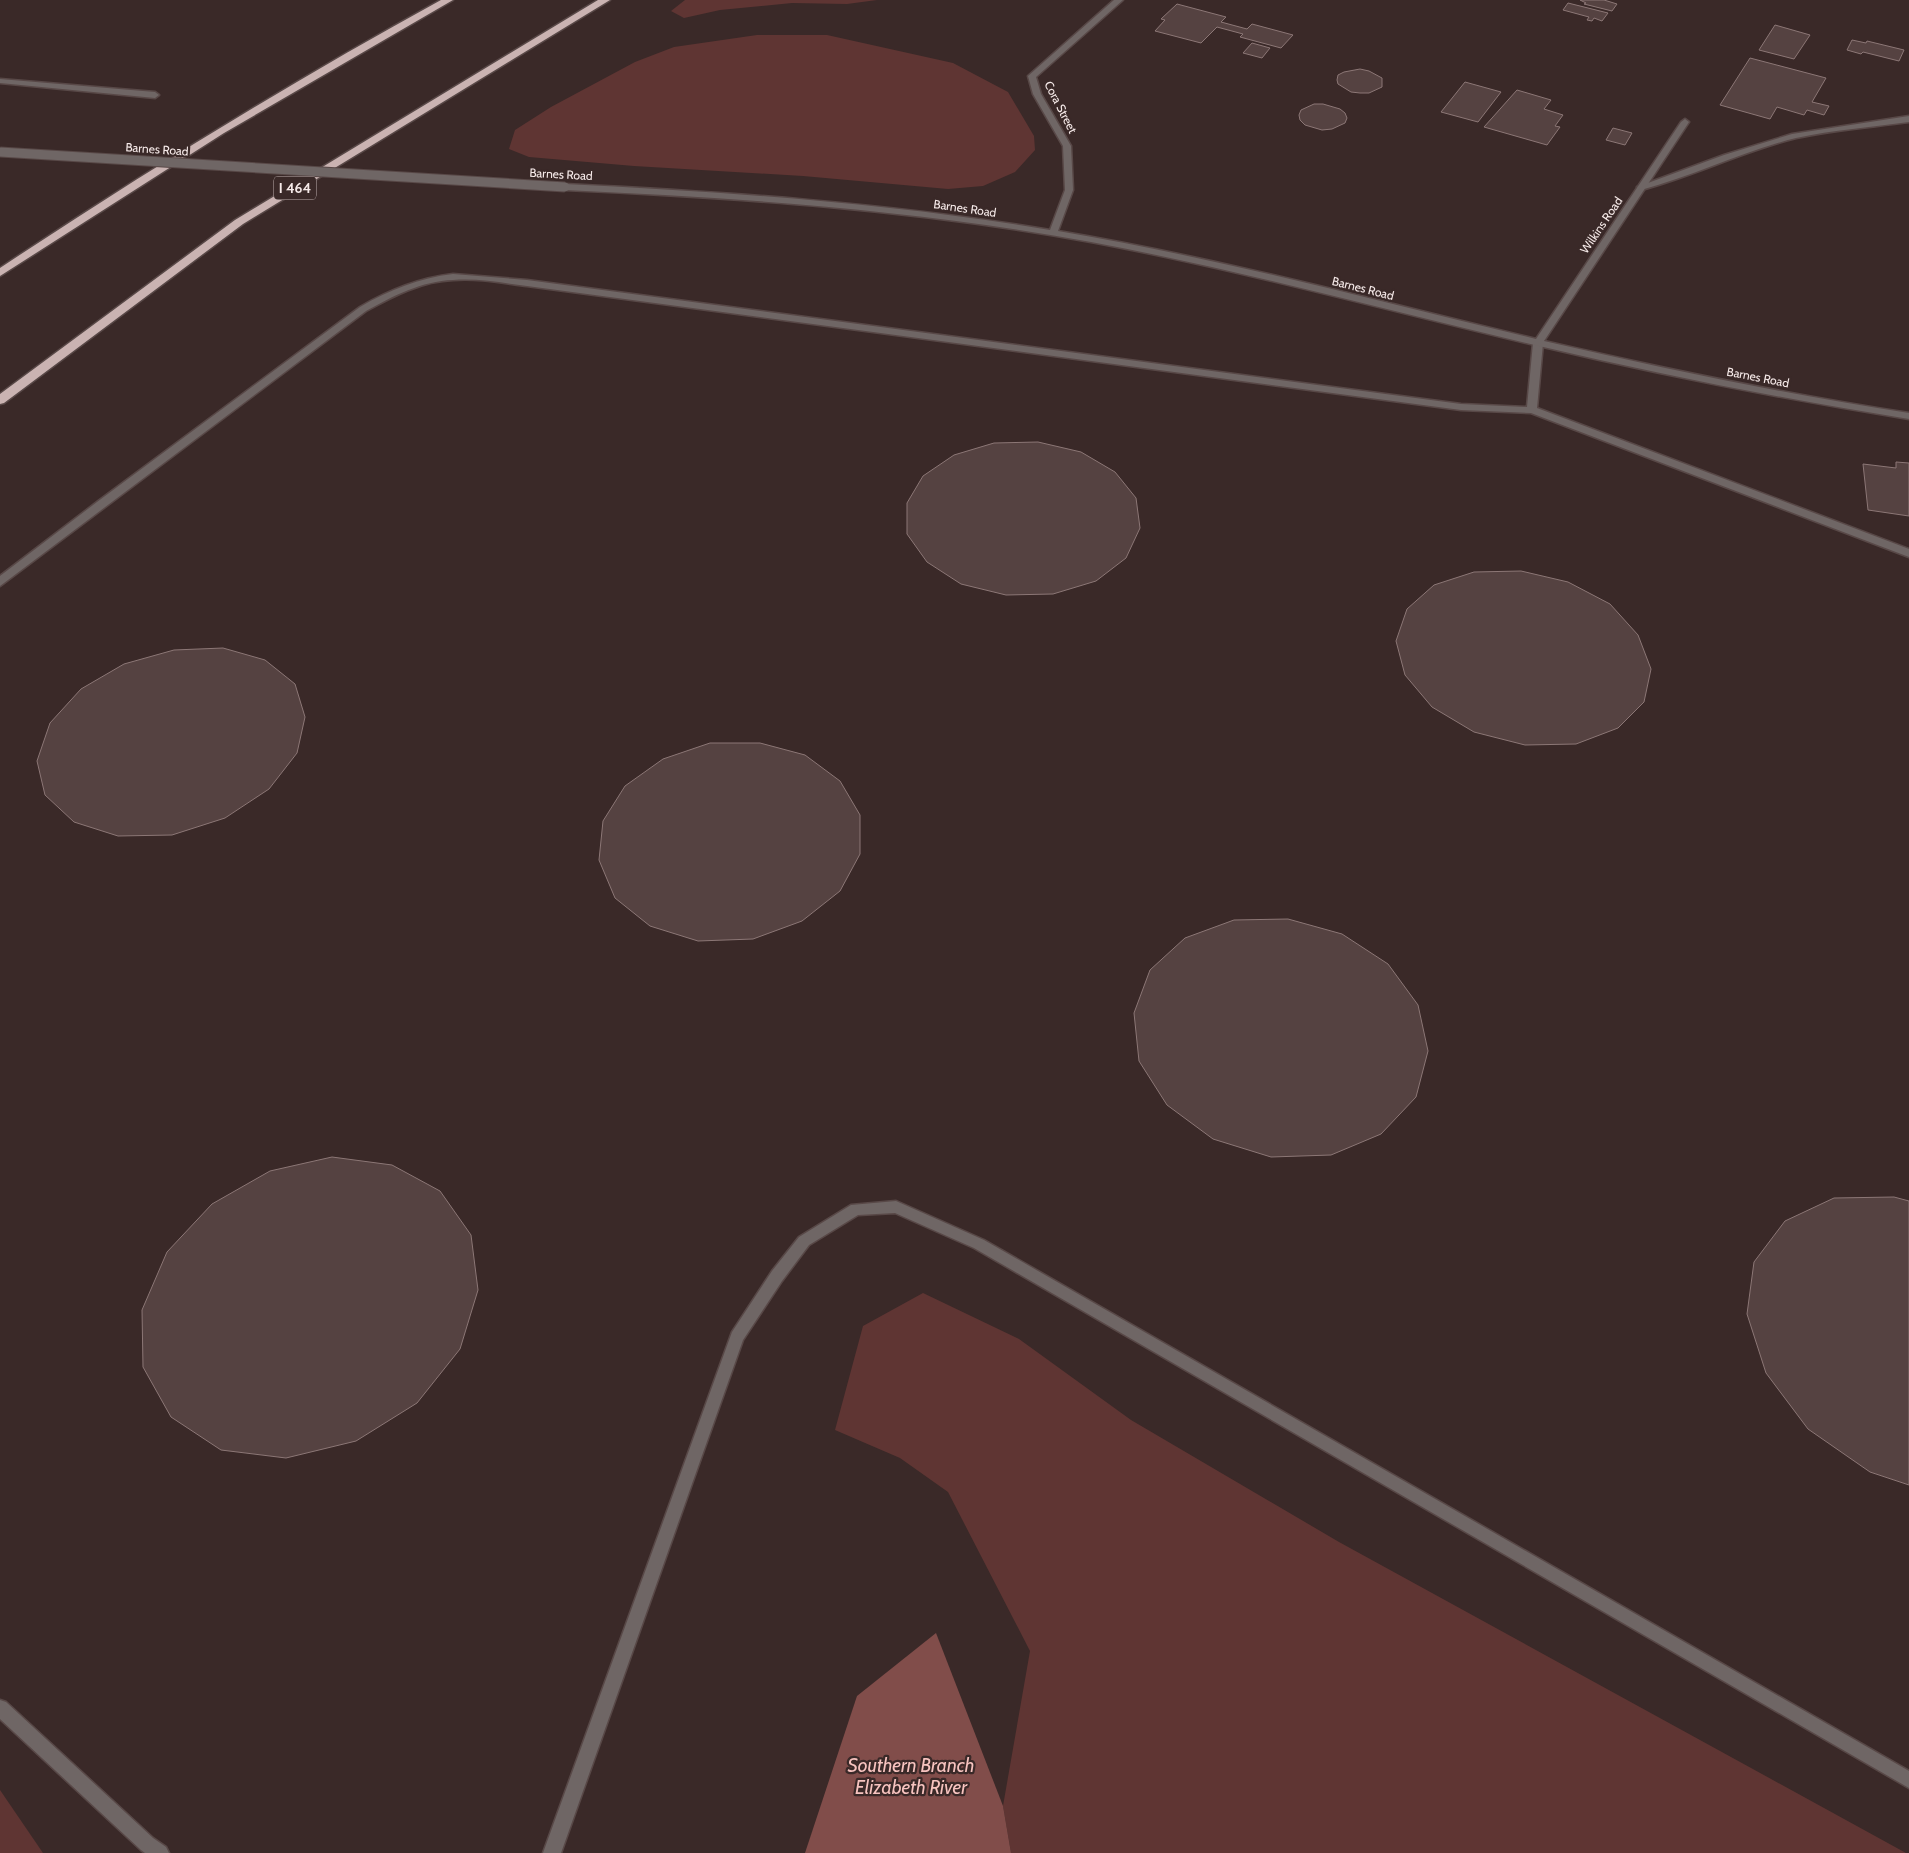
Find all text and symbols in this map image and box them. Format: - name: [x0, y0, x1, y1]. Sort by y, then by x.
- street label: Cora Street: [1041, 78, 1081, 136]
- street label: Barnes Road: [125, 139, 189, 159]
- street label: Barnes Road: [529, 165, 593, 183]
- road number: I 464: [274, 177, 316, 200]
- street label: Wilkins Road: [1577, 194, 1625, 256]
- street label: Barnes Road: [933, 196, 997, 220]
- street label: Barnes Road: [1330, 273, 1396, 303]
- street label: Barnes Road: [1726, 364, 1790, 390]
- water label: Southern Branch Elizabeth River: [848, 1754, 974, 1799]

